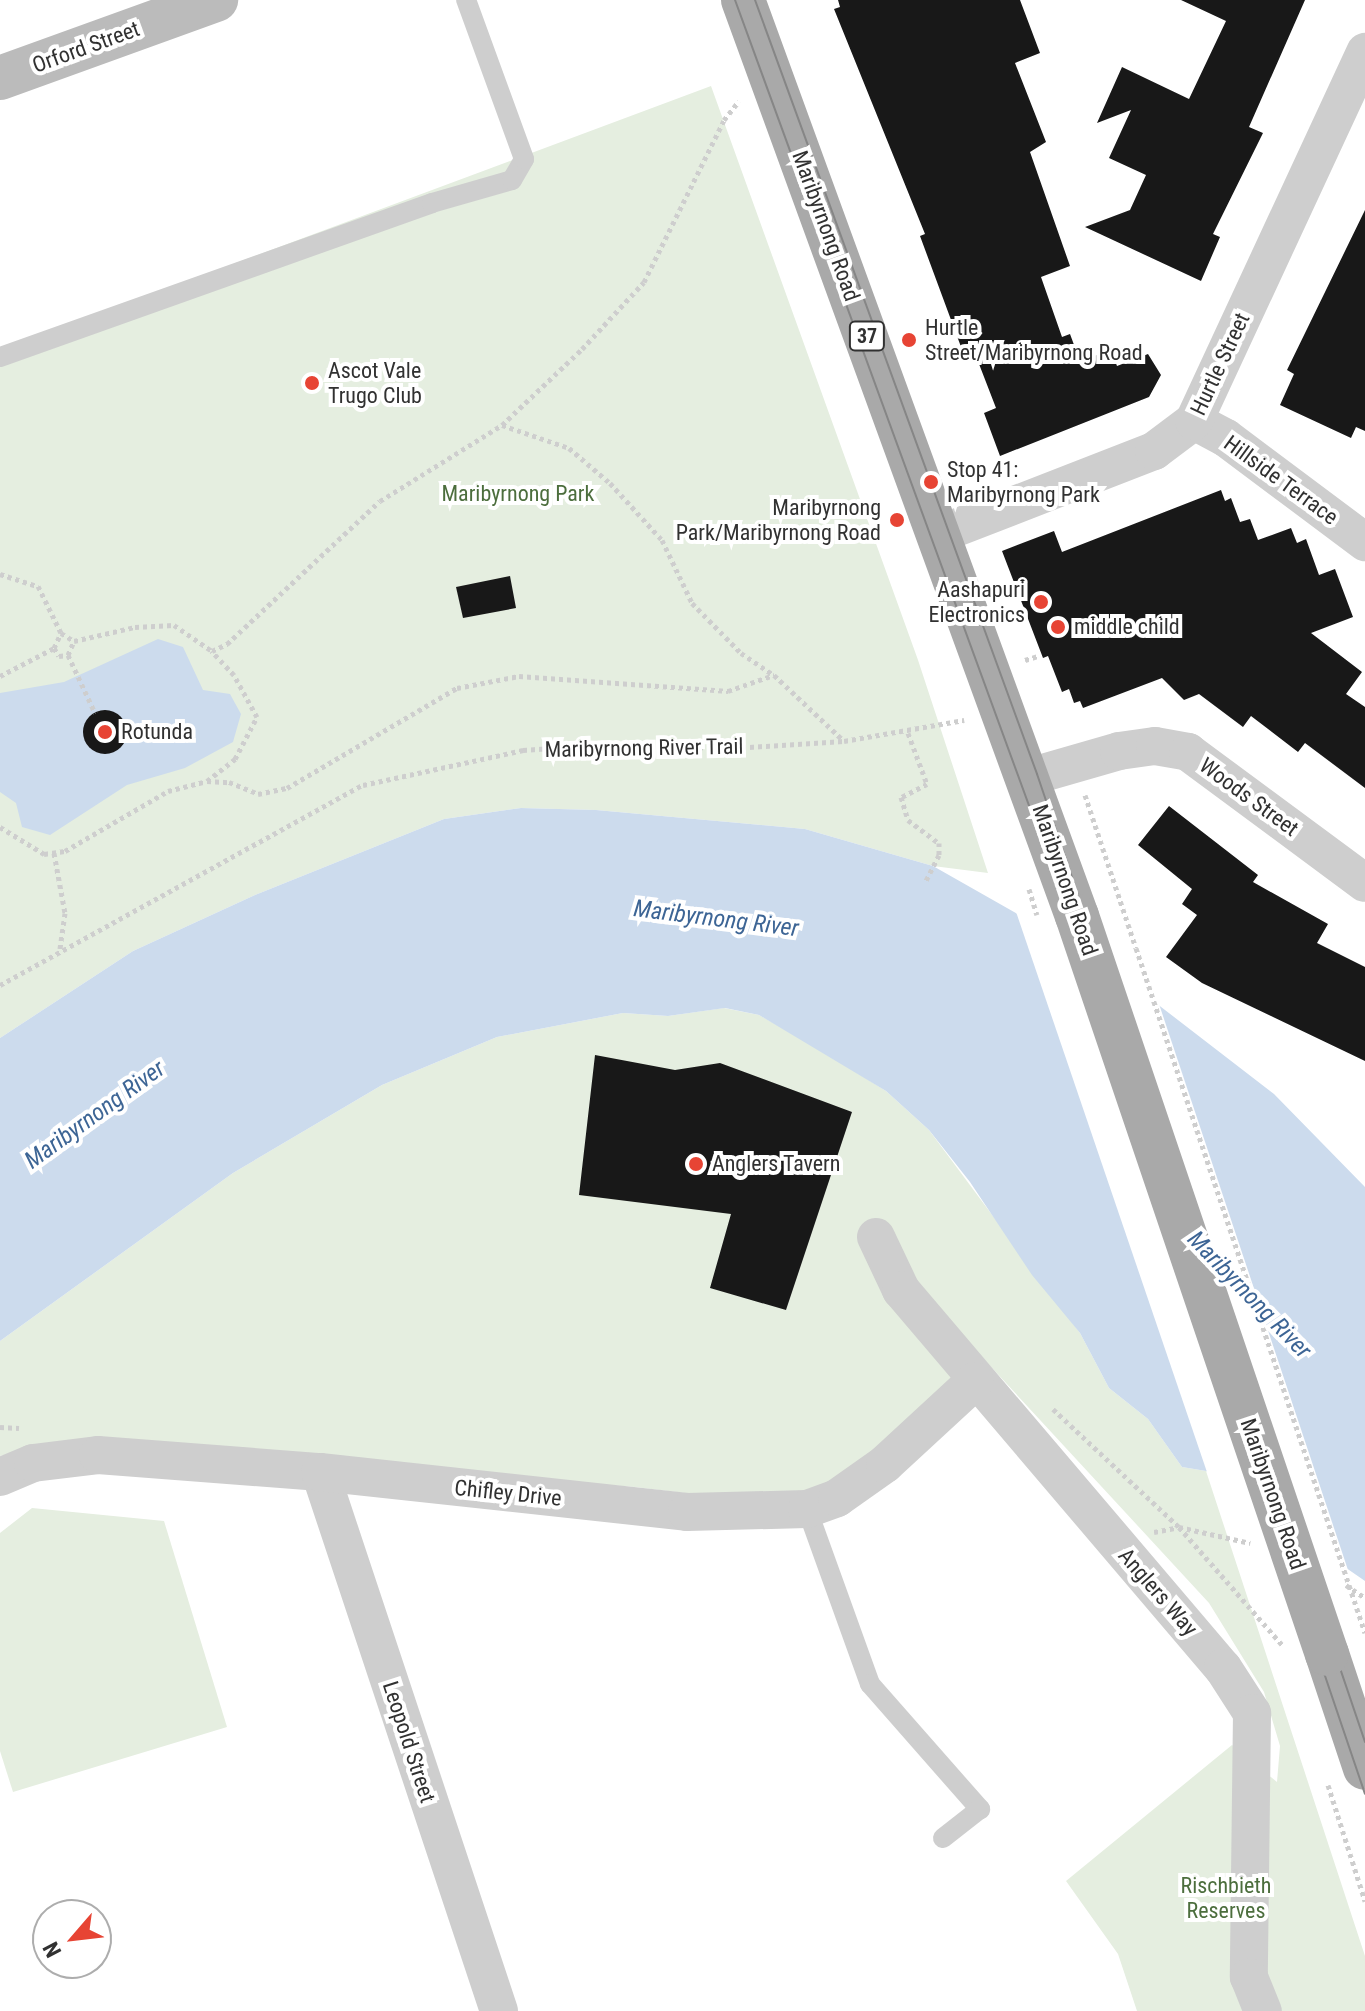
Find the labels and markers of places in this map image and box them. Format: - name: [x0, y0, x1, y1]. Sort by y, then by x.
- place label: Hurtle Street/Maribyrnong Road: [925, 314, 1143, 366]
- marker: Hurtle Street/Maribyrnong Road: [900, 331, 918, 349]
- place label: Ascot Vale Trugo Club: [328, 357, 422, 408]
- marker: Ascot Vale Trugo Club: [303, 374, 321, 392]
- place label: Stop 41: Maribyrnong Park: [947, 456, 1100, 508]
- marker: Stop 41: Maribyrnong Park: [922, 473, 940, 491]
- place label: Maribyrnong Park/Maribyrnong Road: [676, 494, 881, 546]
- marker: Maribyrnong Park/Maribyrnong Road: [888, 511, 906, 529]
- place label: Aashapuri Electronics: [929, 576, 1025, 628]
- marker: Aashapuri Electronics: [1032, 593, 1050, 611]
- place label: middle child: [1074, 614, 1180, 640]
- marker: middle child: [1049, 618, 1067, 636]
- place label: Rotunda: [121, 719, 193, 745]
- marker: Rotunda: [96, 723, 114, 741]
- place label: Anglers Tavern: [712, 1151, 841, 1177]
- marker: Anglers Tavern: [687, 1155, 705, 1173]

